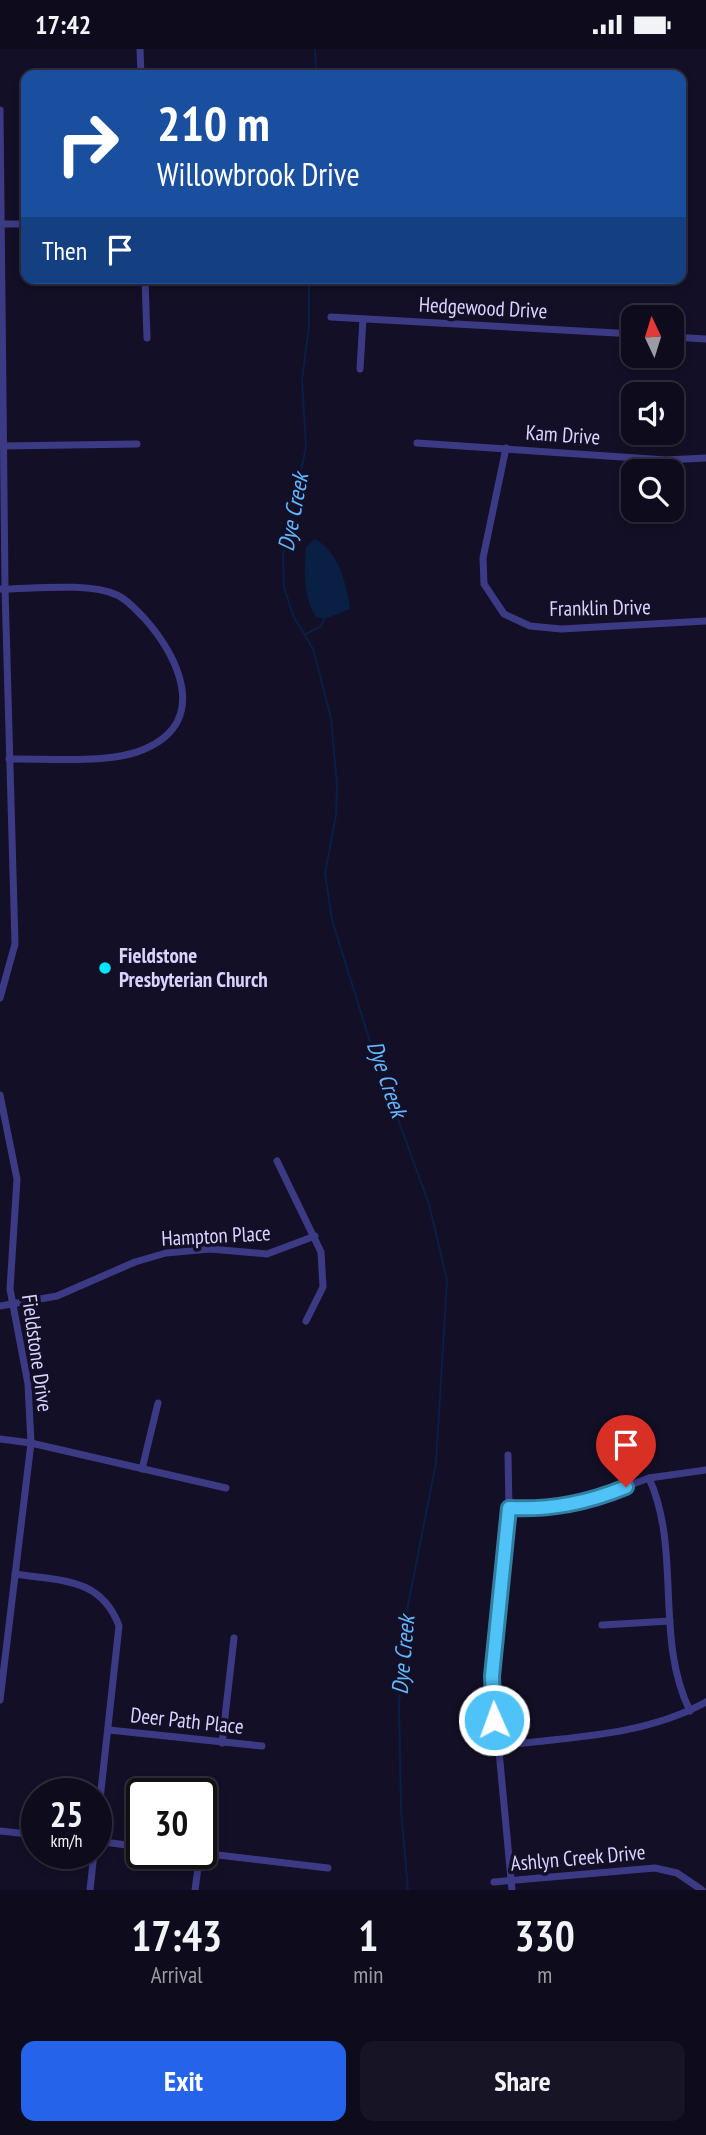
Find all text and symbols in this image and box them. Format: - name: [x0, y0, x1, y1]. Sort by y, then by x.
- text: 17:42: [35, 8, 91, 41]
- text: 210 m: [157, 91, 270, 155]
- icon: right: [42, 98, 133, 189]
- text: Willowbrook Drive: [157, 153, 360, 195]
- icon: arrive: [101, 231, 139, 269]
- text: Then: [42, 234, 87, 267]
- street label: Hedgewood Drive: [418, 291, 548, 324]
- north arrow: [621, 305, 684, 367]
- map controls: [621, 305, 684, 522]
- button: sound: [621, 382, 684, 445]
- street label: Kam Drive: [525, 418, 601, 451]
- button: search: [621, 459, 684, 522]
- water label: Dye Creek: [271, 467, 315, 553]
- street label: Franklin Drive: [549, 593, 651, 622]
- place label: Fieldstone Presbyterian Church: [119, 942, 268, 993]
- marker: Fieldstone Presbyterian Church: [97, 960, 113, 976]
- water label: Dye Creek: [361, 1037, 415, 1124]
- street label: Hampton Place: [161, 1219, 271, 1252]
- street label: Fieldstone Drive: [16, 1293, 59, 1413]
- pin: [596, 1415, 656, 1487]
- icon: arrive: [607, 1426, 645, 1464]
- water label: Dye Creek: [385, 1611, 421, 1696]
- position arrow: [457, 1683, 531, 1757]
- street label: Deer Path Place: [129, 1701, 245, 1740]
- speed limit sign: 30: [126, 1778, 217, 1869]
- text: 25: [50, 1791, 83, 1837]
- text: km/h: [51, 1829, 82, 1852]
- street label: Ashlyn Creek Drive: [509, 1838, 647, 1877]
- text: 17:43: [131, 1908, 222, 1963]
- text: 1: [358, 1908, 378, 1963]
- text: 330: [515, 1908, 575, 1963]
- text: Arrival: [151, 1960, 203, 1989]
- text: min: [353, 1960, 383, 1989]
- text: m: [537, 1960, 552, 1989]
- button: Exit: [21, 2041, 346, 2121]
- button: Share: [360, 2041, 685, 2121]

